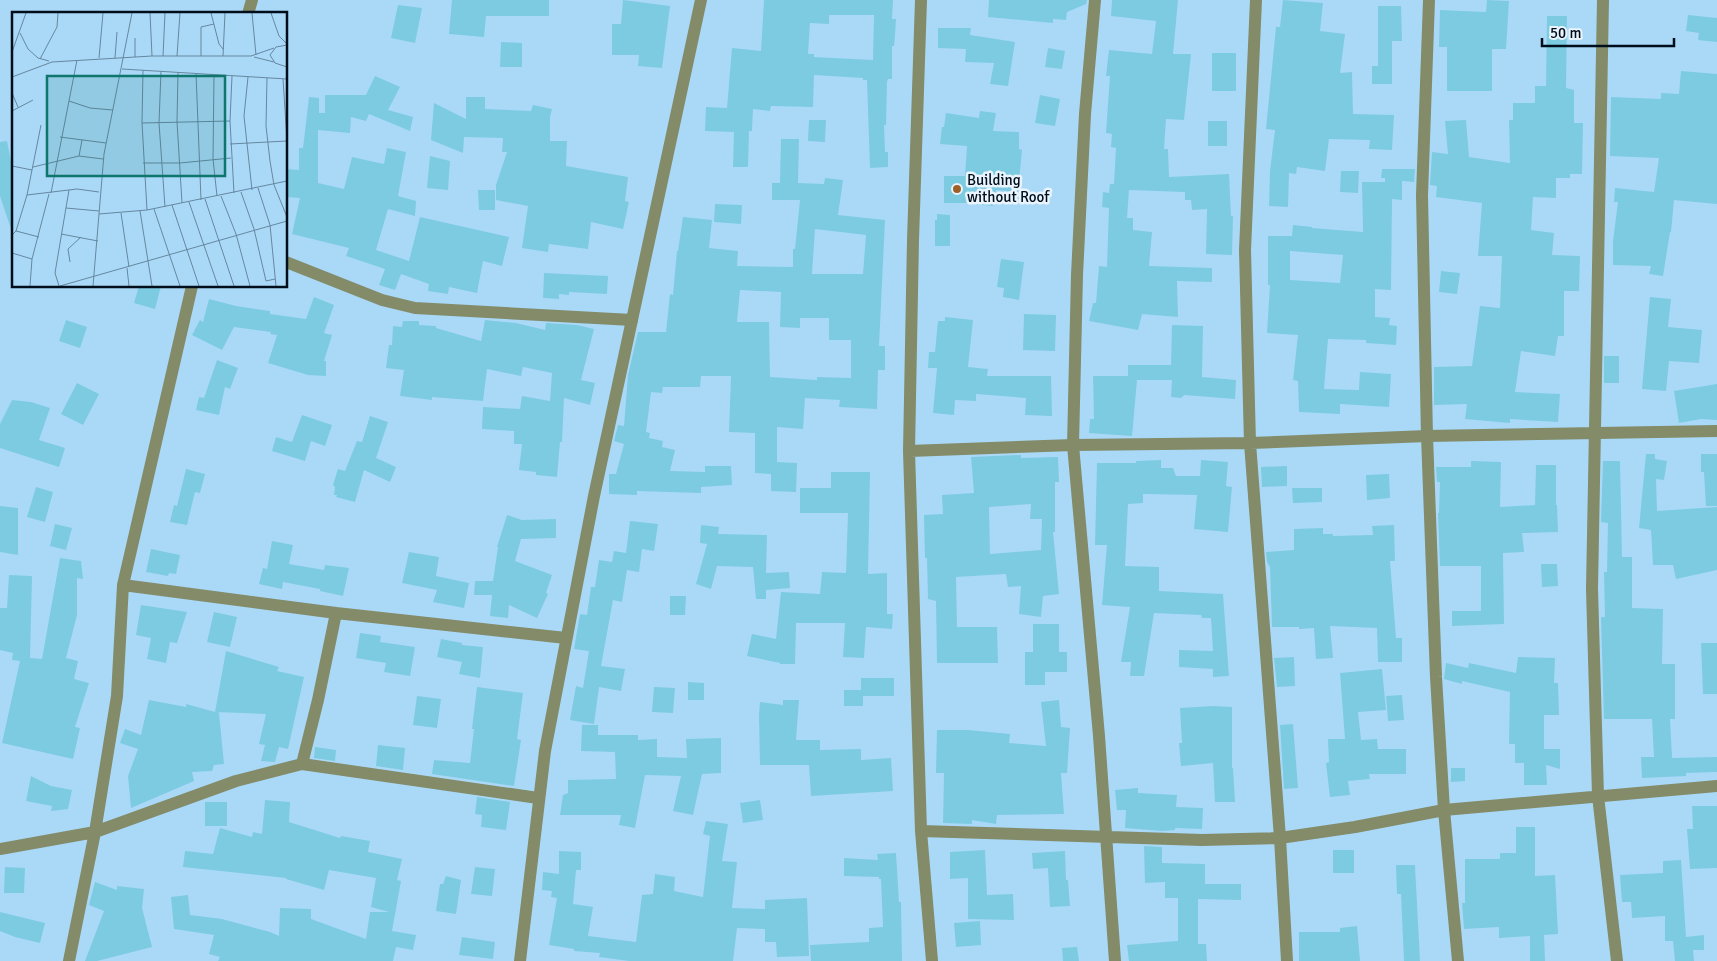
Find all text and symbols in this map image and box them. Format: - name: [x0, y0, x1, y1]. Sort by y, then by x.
- inset map: [12, 12, 288, 288]
- scale bar: [1542, 15, 1674, 47]
- text: 50 m: [1550, 24, 1581, 42]
- place label: Building without Roof: [967, 171, 1050, 206]
- marker: Building without Roof: [951, 183, 963, 195]

